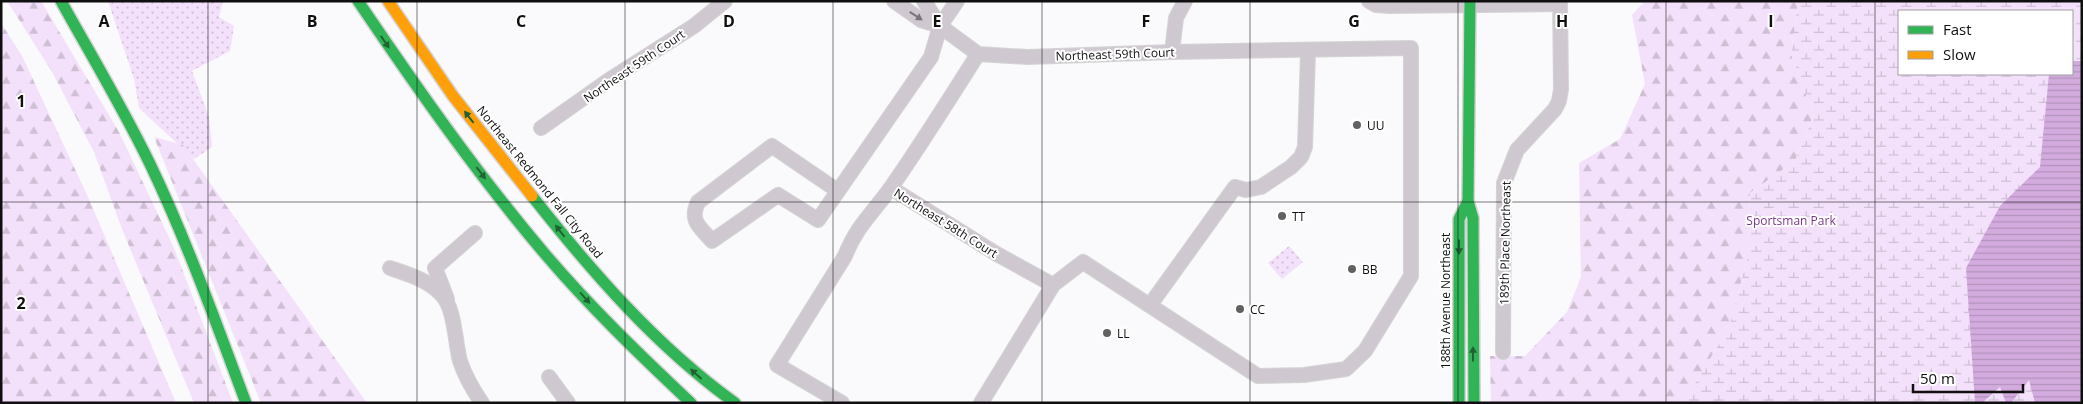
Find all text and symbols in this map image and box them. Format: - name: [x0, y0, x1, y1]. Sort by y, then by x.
- text: A: [98, 10, 110, 32]
- text: B: [307, 10, 317, 32]
- text: C: [516, 10, 526, 32]
- text: D: [723, 10, 735, 32]
- text: E: [933, 10, 942, 32]
- text: F: [1142, 10, 1150, 32]
- text: G: [1348, 10, 1360, 32]
- text: H: [1556, 10, 1568, 32]
- text: I: [1768, 10, 1774, 32]
- legend: [1898, 10, 2073, 75]
- one-way arrow: [909, 12, 922, 21]
- text: Fast: [1943, 19, 1972, 39]
- street label: Northeast 59th Court: [580, 26, 688, 106]
- one-way arrow: [380, 35, 390, 48]
- street label: Northeast 59th Court: [1055, 43, 1175, 65]
- text: Slow: [1943, 44, 1976, 64]
- text: 1: [16, 90, 26, 112]
- street label: Northeast Redmond Fall City Road: [473, 102, 607, 262]
- one-way arrow: [464, 111, 475, 124]
- place label: UU: [1367, 117, 1385, 134]
- marker: UU: [1351, 119, 1363, 131]
- one-way arrow: [476, 166, 486, 180]
- street label: 189th Place Northeast: [1495, 181, 1515, 305]
- street label: Northeast 58th Court: [891, 184, 1001, 262]
- place label: TT: [1292, 208, 1306, 225]
- marker: TT: [1276, 210, 1288, 222]
- park label: Sportsman Park: [1746, 212, 1836, 229]
- one-way arrow: [554, 225, 565, 238]
- street label: 188th Avenue Northeast: [1437, 233, 1454, 369]
- one-way arrow: [1455, 240, 1463, 256]
- place label: BB: [1362, 261, 1378, 278]
- marker: BB: [1346, 263, 1358, 275]
- one-way arrow: [579, 291, 590, 304]
- text: 2: [16, 292, 26, 314]
- place label: CC: [1250, 301, 1266, 318]
- marker: CC: [1234, 303, 1246, 315]
- place label: LL: [1117, 325, 1130, 342]
- marker: LL: [1101, 327, 1113, 339]
- one-way arrow: [1469, 346, 1477, 362]
- scale bar: [1913, 362, 2023, 394]
- one-way arrow: [691, 368, 703, 380]
- text: 50 m: [1920, 368, 1955, 388]

